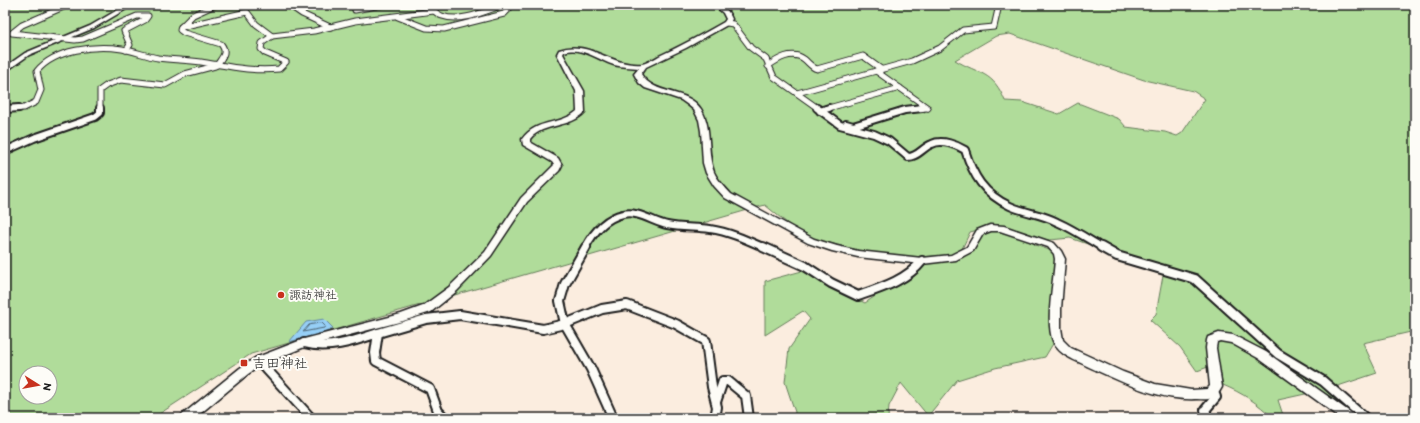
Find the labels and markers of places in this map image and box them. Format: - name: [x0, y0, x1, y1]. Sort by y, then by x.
- place label: 諏訪神社: [289, 288, 337, 302]
- marker: 諏訪神社: [276, 290, 286, 300]
- place label: 吉田神社: [252, 355, 308, 372]
- marker: 吉田神社: [239, 358, 249, 368]

